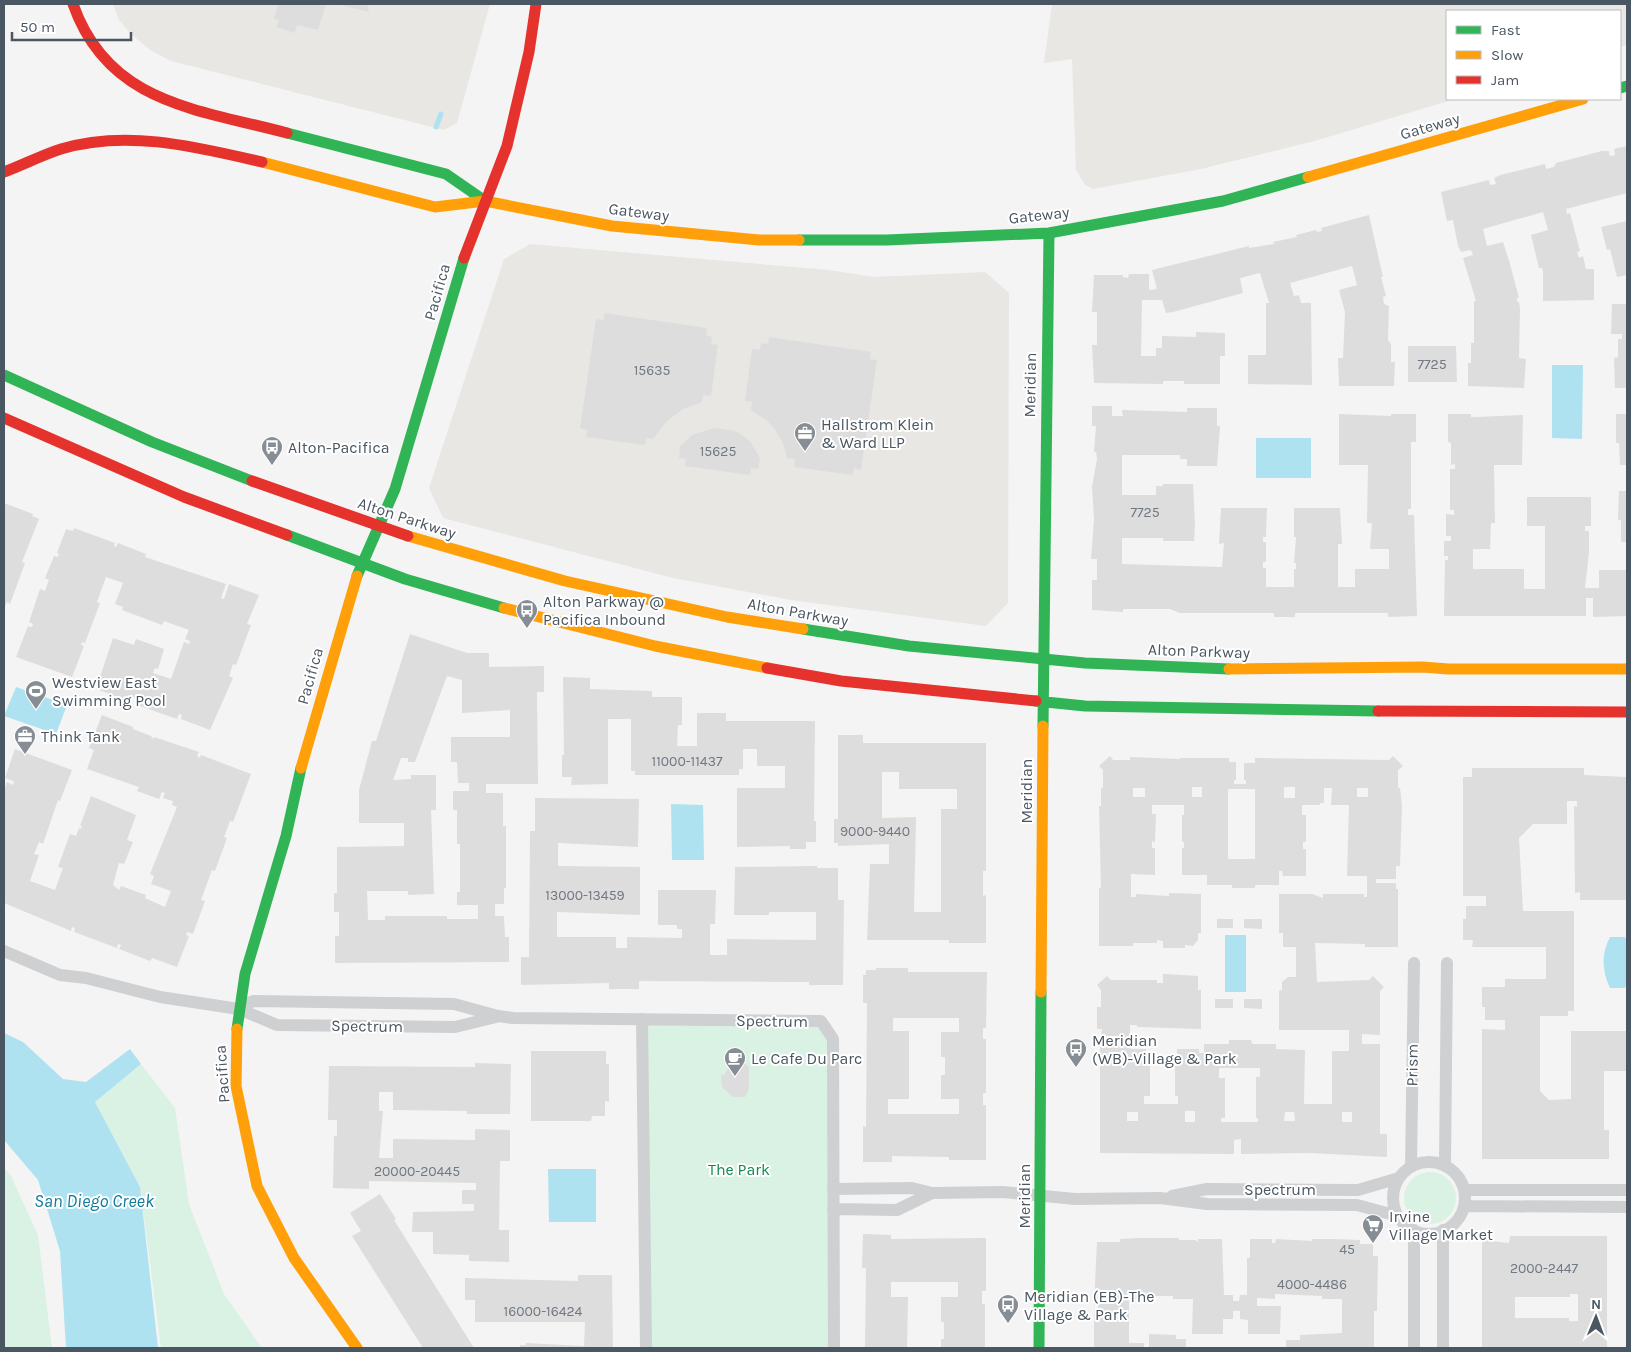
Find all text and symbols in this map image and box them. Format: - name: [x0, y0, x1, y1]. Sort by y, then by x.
- scale bar: [12, 10, 131, 42]
- legend: [1446, 10, 1621, 100]
- text: 50 m: [20, 18, 55, 36]
- text: Fast: [1491, 21, 1521, 39]
- text: Slow: [1491, 46, 1523, 64]
- text: Jam: [1491, 71, 1519, 89]
- street label: Gateway: [1398, 108, 1463, 144]
- street label: Gateway: [607, 199, 671, 225]
- street label: Gateway: [1008, 202, 1071, 228]
- street label: Pacifica: [420, 261, 454, 323]
- street label: Meridian: [1020, 352, 1040, 418]
- house number: 7725: [1417, 356, 1447, 373]
- house number: 15635: [634, 362, 670, 379]
- place label: Hallstrom Klein & Ward LLP: [821, 415, 934, 452]
- office icon: Hallstrom Klein & Ward LLP: [793, 421, 817, 452]
- bus stop icon: Alton-Pacifica: [260, 435, 284, 466]
- place label: Alton-Pacifica: [288, 438, 390, 457]
- house number: 15625: [700, 443, 736, 460]
- street label: Alton Parkway: [355, 493, 459, 543]
- house number: 7725: [1130, 504, 1160, 521]
- place label: Alton Parkway @ Pacifica Inbound: [543, 592, 666, 629]
- street label: Alton Parkway: [746, 594, 851, 630]
- bus stop icon: Alton Parkway @ Pacifica Inbound: [515, 598, 539, 629]
- street label: Alton Parkway: [1148, 640, 1251, 662]
- street label: Pacifica: [293, 645, 327, 707]
- place label: Westview East Swimming Pool: [52, 673, 166, 710]
- sports icon: Westview East Swimming Pool: [24, 679, 48, 710]
- office icon: Think Tank: [13, 724, 37, 755]
- place label: Think Tank: [41, 727, 120, 746]
- house number: 11000-11437: [652, 753, 723, 770]
- street label: Meridian: [1017, 758, 1036, 824]
- house number: 9000-9440: [840, 823, 910, 840]
- house number: 13000-13459: [545, 887, 625, 904]
- street label: Spectrum: [736, 1011, 808, 1031]
- street label: Spectrum: [331, 1016, 403, 1036]
- place label: Meridian (WB)-Village & Park: [1092, 1031, 1237, 1068]
- bus stop icon: Meridian (WB)-Village & Park: [1064, 1037, 1088, 1068]
- street label: Prism: [1402, 1043, 1422, 1087]
- street label: Pacifica: [210, 1044, 234, 1104]
- cafe icon: Le Cafe Du Parc: [723, 1046, 747, 1077]
- place label: Le Cafe Du Parc: [751, 1049, 862, 1068]
- park label: The Park: [708, 1160, 770, 1179]
- house number: 20000-20445: [374, 1163, 460, 1180]
- street label: Meridian: [1015, 1163, 1034, 1229]
- street label: Spectrum: [1244, 1180, 1316, 1199]
- water label: San Diego Creek: [34, 1190, 155, 1212]
- place label: Irvine Village Market: [1389, 1207, 1493, 1244]
- supermarket icon: Irvine Village Market: [1361, 1213, 1385, 1244]
- house number: 45: [1339, 1241, 1355, 1258]
- house number: 2000-2447: [1510, 1260, 1579, 1277]
- house number: 4000-4486: [1277, 1276, 1347, 1293]
- place label: Meridian (EB)-The Village & Park: [1024, 1287, 1155, 1324]
- north arrow: [1571, 1292, 1621, 1342]
- bus stop icon: Meridian (EB)-The Village & Park: [996, 1293, 1020, 1324]
- text: N: [1591, 1296, 1601, 1313]
- house number: 16000-16424: [504, 1303, 583, 1320]

